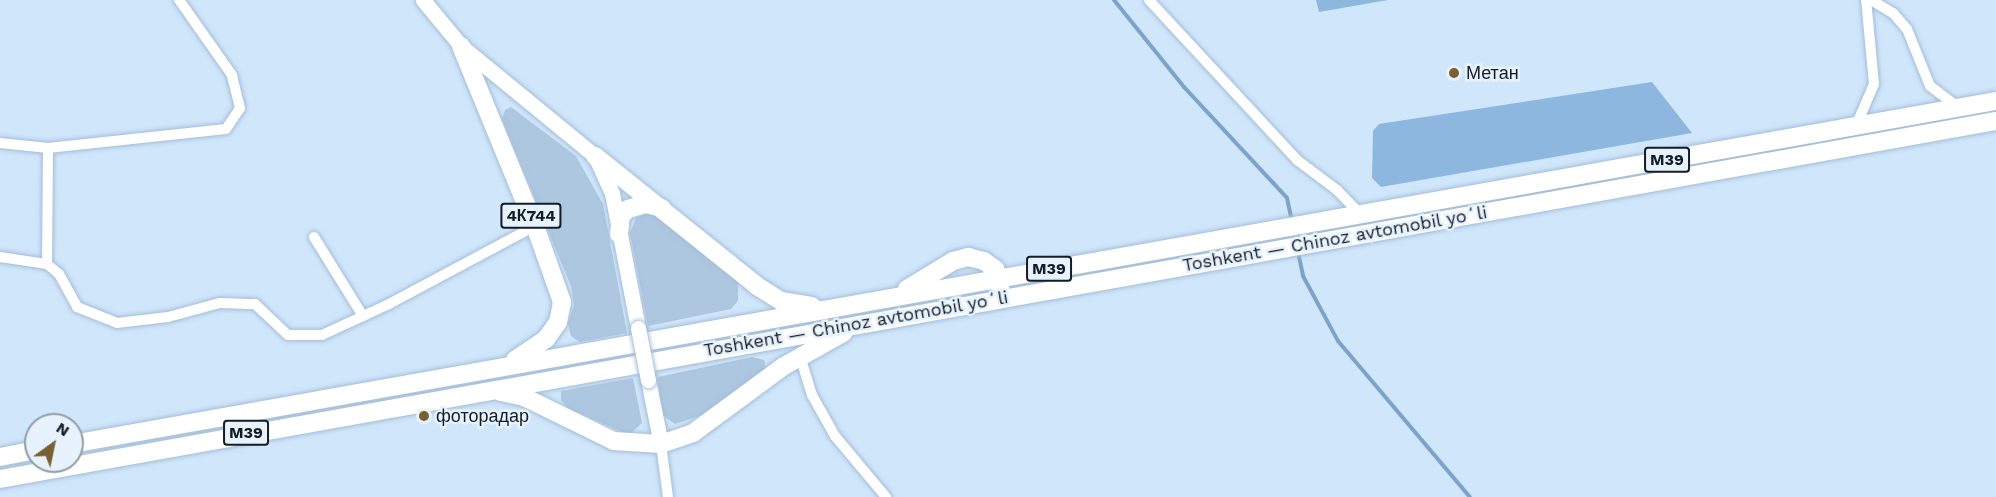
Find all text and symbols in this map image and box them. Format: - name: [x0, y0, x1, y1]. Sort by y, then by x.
- place label: Метан: [1466, 62, 1519, 84]
- marker: Метан: [1447, 66, 1461, 80]
- road number: M39: [1643, 147, 1691, 173]
- street label: Toshkent — Chinoz avtomobil yoʻli: [1181, 201, 1489, 277]
- road number: 4К744: [500, 203, 562, 229]
- road number: M39: [1025, 256, 1073, 282]
- street label: Toshkent — Chinoz avtomobil yoʻli: [702, 286, 1010, 362]
- place label: фоторадар: [436, 405, 529, 427]
- marker: фоторадар: [417, 409, 431, 423]
- north arrow: [24, 413, 84, 473]
- text: N: [53, 418, 73, 440]
- road number: M39: [222, 420, 270, 446]

